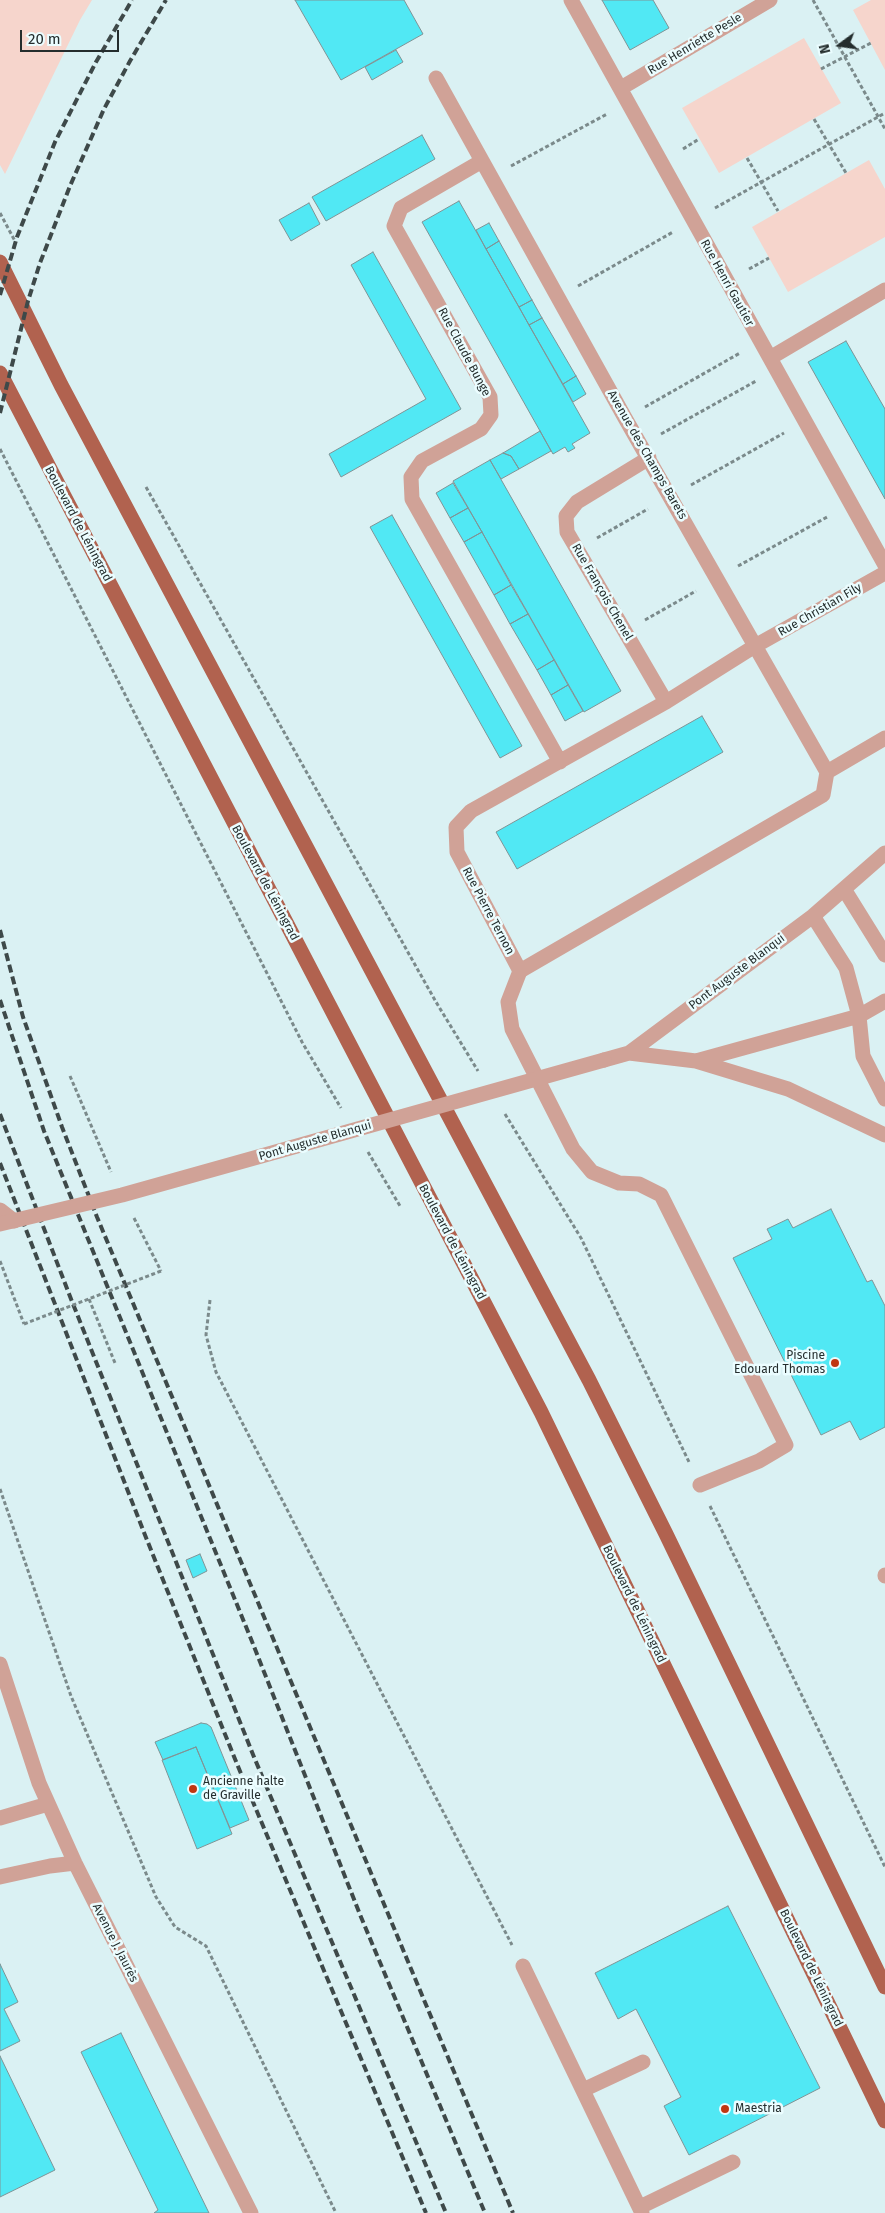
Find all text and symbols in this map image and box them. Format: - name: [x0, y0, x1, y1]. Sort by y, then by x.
- street label: Rue Henriette Pesle: [645, 10, 745, 78]
- scale bar: [22, 20, 121, 52]
- north arrow: [815, 20, 865, 70]
- text: 20 m: [28, 30, 61, 48]
- text: N: [816, 42, 834, 55]
- street label: Rue Henri Gautier: [697, 237, 757, 329]
- street label: Rue Claude Bunge: [435, 305, 493, 399]
- street label: Avenue des Champs Barets: [604, 388, 690, 522]
- street label: Boulevard de Léningrad: [41, 464, 115, 584]
- street label: Rue François Chenel: [568, 541, 636, 643]
- street label: Rue Christian Fily: [776, 580, 864, 640]
- street label: Boulevard de Léningrad: [228, 823, 302, 943]
- street label: Rue Pierre Ternon: [459, 865, 517, 957]
- street label: Pont Auguste Blanqui: [686, 931, 788, 1013]
- street label: Pont Auguste Blanqui: [257, 1118, 373, 1164]
- street label: Boulevard de Léningrad: [415, 1182, 489, 1302]
- place label: Piscine Edouard Thomas: [734, 1349, 825, 1377]
- marker: Piscine Edouard Thomas: [829, 1357, 841, 1369]
- street label: Boulevard de Léningrad: [599, 1543, 669, 1665]
- place label: Ancienne halte de Graville: [203, 1775, 284, 1803]
- marker: Ancienne halte de Graville: [187, 1783, 199, 1795]
- street label: Avenue J. Jaurès: [89, 1901, 141, 1985]
- street label: Boulevard de Léningrad: [776, 1907, 846, 2029]
- place label: Maestria: [735, 2102, 782, 2116]
- marker: Maestria: [719, 2103, 731, 2115]

